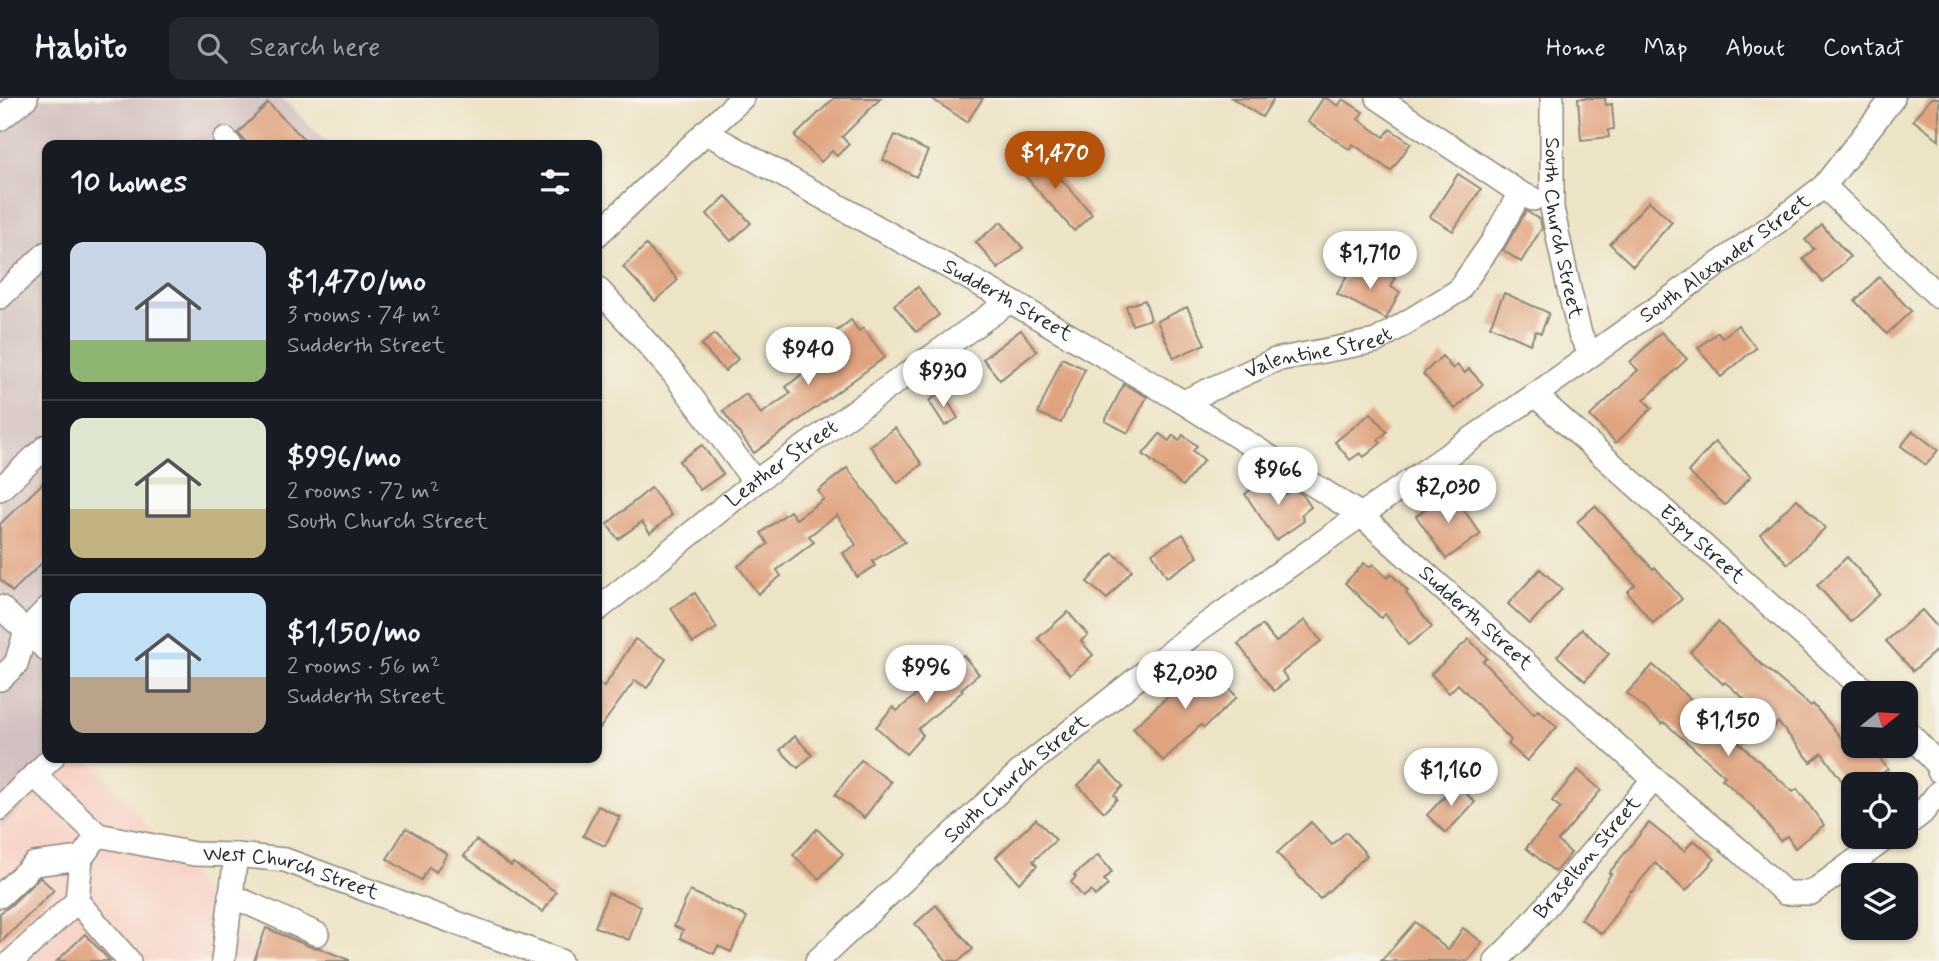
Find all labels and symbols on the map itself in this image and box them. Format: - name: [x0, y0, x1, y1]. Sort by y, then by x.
- pin: $1,470: [998, 132, 1112, 191]
- street label: South Church Street: [1537, 137, 1590, 322]
- street label: South Alexander Street: [1634, 187, 1817, 330]
- pin: $1,710: [1313, 232, 1427, 291]
- street label: Sudderth Street: [938, 252, 1078, 348]
- street label: Valentine Street: [1240, 320, 1398, 386]
- pin: $940: [767, 328, 849, 387]
- pin: $930: [902, 350, 984, 409]
- street label: Leather Street: [720, 413, 844, 514]
- pin: $966: [1237, 448, 1319, 507]
- pin: $2,030: [1391, 466, 1505, 525]
- street label: Espy Street: [1653, 499, 1751, 591]
- street label: Sudderth Street: [1412, 559, 1539, 677]
- pin: $996: [885, 646, 967, 705]
- pin: $2,030: [1128, 652, 1242, 711]
- north arrow: [1841, 681, 1918, 758]
- pin: $1,150: [1671, 698, 1785, 758]
- street label: South Church Street: [938, 708, 1095, 850]
- pin: $1,160: [1394, 748, 1508, 808]
- street label: Braselton Street: [1527, 790, 1648, 925]
- street label: West Church Street: [203, 840, 383, 907]

